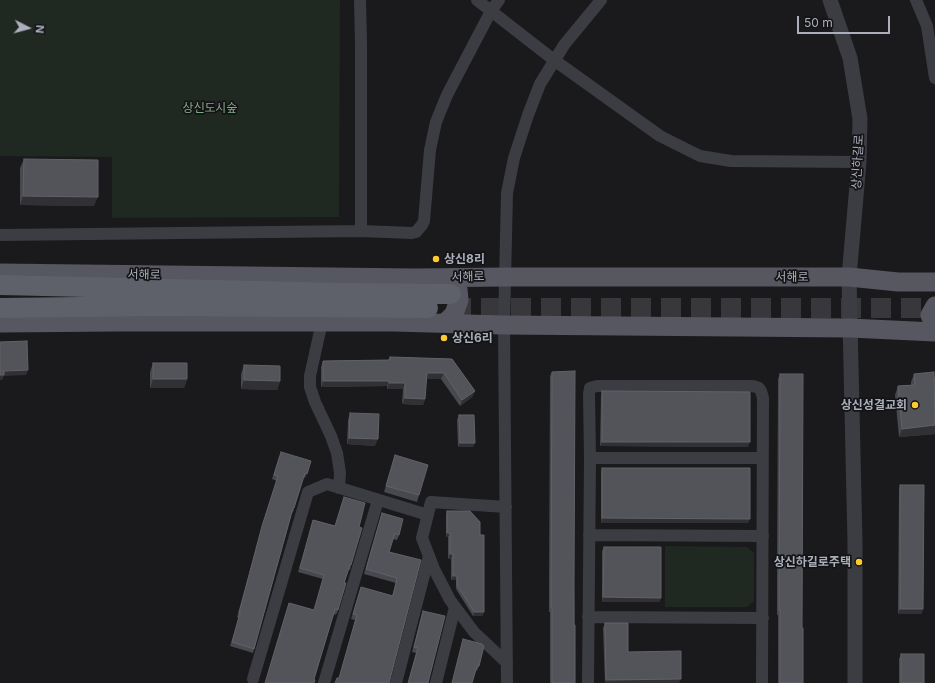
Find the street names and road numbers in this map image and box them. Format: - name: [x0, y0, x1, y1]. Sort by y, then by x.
- street label: 상신하길로: [849, 134, 867, 190]
- street label: 서해로: [127, 268, 161, 282]
- street label: 서해로: [451, 270, 485, 284]
- street label: 서해로: [775, 270, 809, 284]

